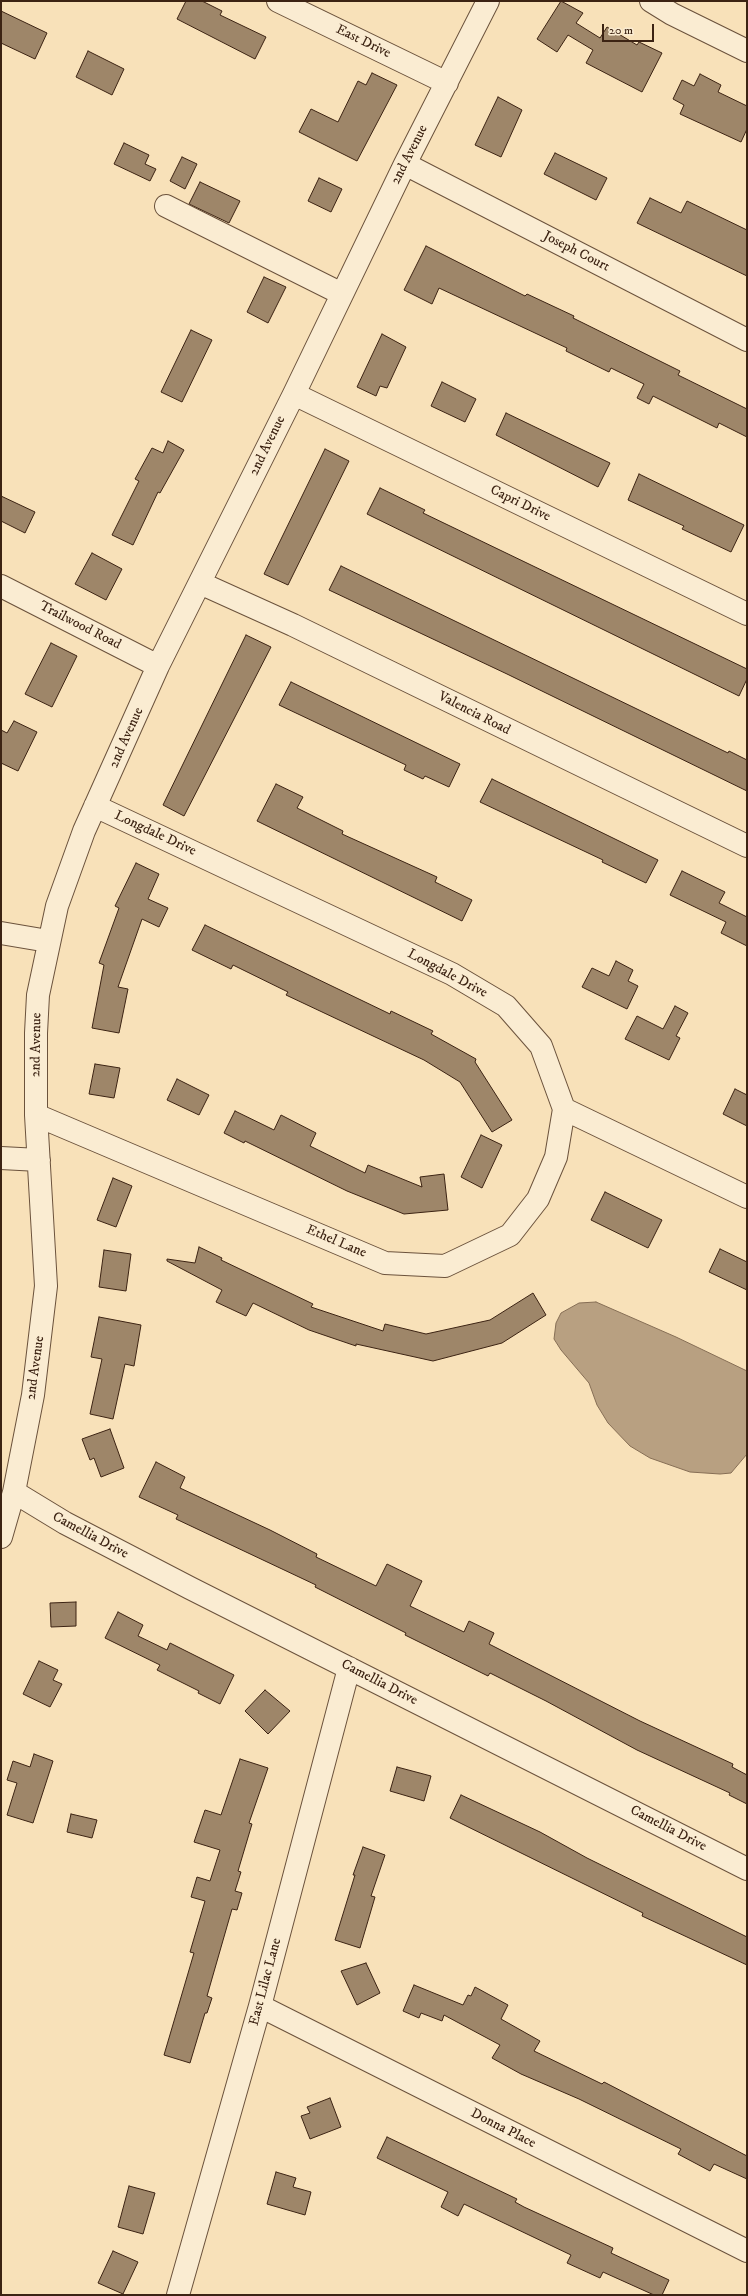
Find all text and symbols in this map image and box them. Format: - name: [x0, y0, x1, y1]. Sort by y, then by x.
- scale bar: [604, 16, 656, 42]
- street label: East Drive: [333, 21, 393, 63]
- text: 20 m: [609, 23, 633, 38]
- street label: 2nd Avenue: [388, 122, 432, 188]
- street label: Joseph Court: [540, 228, 612, 276]
- street label: 2nd Avenue: [246, 413, 290, 479]
- street label: Capri Drive: [487, 482, 553, 526]
- street label: Trailwood Road: [36, 598, 124, 654]
- street label: Valencia Road: [435, 689, 513, 739]
- street label: 2nd Avenue: [106, 705, 148, 771]
- street label: Longdale Drive: [112, 808, 198, 860]
- street label: Longdale Drive: [404, 946, 490, 1002]
- street label: 2nd Avenue: [28, 1013, 46, 1077]
- street label: Ethel Lane: [303, 1222, 369, 1262]
- street label: 2nd Avenue: [23, 1335, 49, 1401]
- street label: Camellia Drive: [49, 1509, 131, 1563]
- street label: Camellia Drive: [338, 1657, 420, 1709]
- street label: Camellia Drive: [627, 1803, 709, 1855]
- street label: East Lilac Lane: [246, 1936, 286, 2028]
- street label: Donna Place: [468, 2105, 538, 2153]

